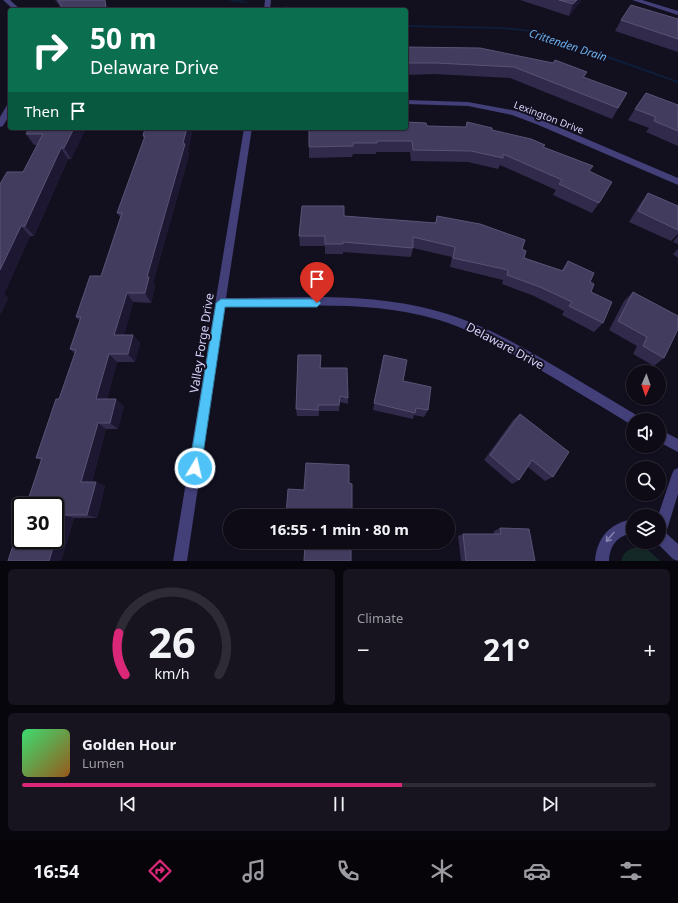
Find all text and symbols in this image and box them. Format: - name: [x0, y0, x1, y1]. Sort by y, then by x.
- text: 50 m: [90, 19, 157, 57]
- icon: right: [24, 24, 76, 76]
- water label: Crittenden Drain: [527, 25, 609, 64]
- text: Delaware Drive: [90, 55, 219, 79]
- street label: Lexington Drive: [512, 97, 586, 137]
- icon: arrive: [67, 100, 89, 122]
- text: Then: [24, 101, 59, 121]
- pin: [300, 262, 334, 303]
- icon: arrive: [306, 268, 328, 290]
- street label: Valley Forge Drive: [185, 292, 218, 394]
- street label: Delaware Drive: [463, 318, 547, 373]
- north arrow: [626, 365, 666, 405]
- map controls: [626, 365, 666, 549]
- button: sound: [626, 413, 666, 453]
- position arrow: [174, 447, 216, 489]
- button: search: [626, 461, 666, 501]
- speed limit sign: 30: [12, 497, 64, 549]
- button: layers: [626, 509, 666, 549]
- text: 16:55 · 1 min · 80 m: [269, 519, 409, 539]
- one-way arrow: [606, 532, 615, 542]
- text: Climate: [357, 609, 403, 627]
- text: 26: [148, 614, 195, 670]
- text: 21°: [483, 629, 530, 670]
- text: −: [357, 634, 370, 664]
- text: +: [643, 634, 656, 664]
- text: km/h: [154, 664, 189, 683]
- text: Golden Hour: [82, 734, 176, 754]
- text: Lumen: [82, 754, 124, 772]
- icon: previous: [117, 793, 139, 815]
- icon: pause: [328, 793, 350, 815]
- icon: next: [539, 793, 561, 815]
- icon: directions: [146, 857, 174, 885]
- icon: music: [240, 857, 268, 885]
- icon: phone: [334, 857, 362, 885]
- icon: climate: [428, 857, 456, 885]
- icon: car: [523, 857, 551, 885]
- icon: filters: [617, 857, 645, 885]
- text: 16:54: [33, 859, 79, 883]

